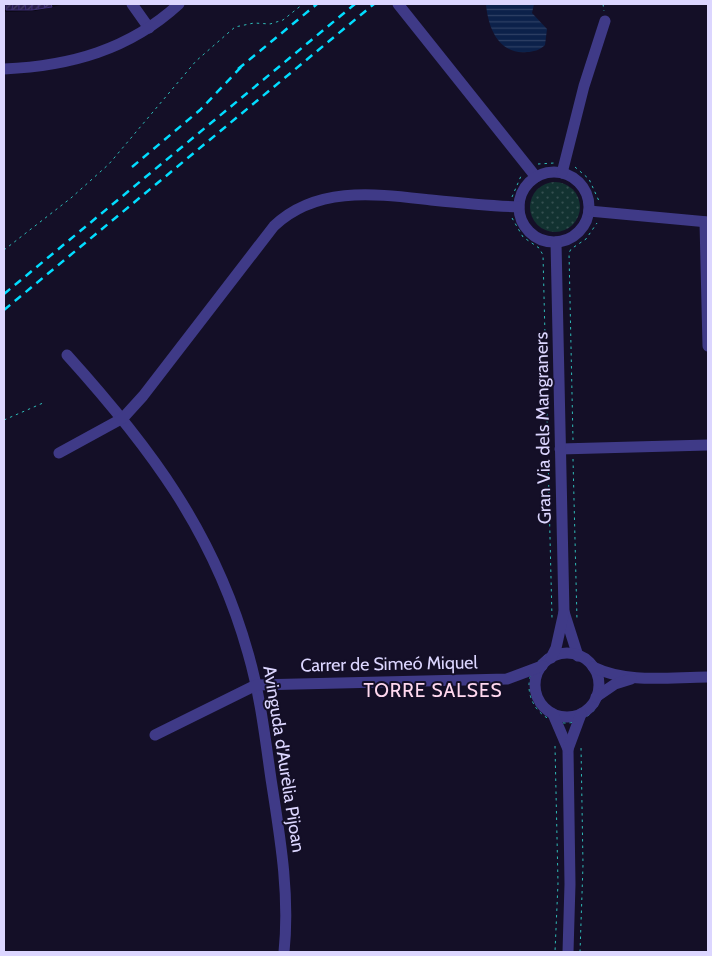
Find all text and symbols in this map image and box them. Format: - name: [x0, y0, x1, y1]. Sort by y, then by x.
- street label: Gran Via dels Mangraners: [530, 332, 556, 524]
- street label: Carrer de Simeó Miquel: [300, 651, 479, 677]
- street label: Avinguda d'Aurèlia Pijoan: [258, 664, 310, 854]
- district label: TORRE SALSES: [363, 679, 503, 702]

